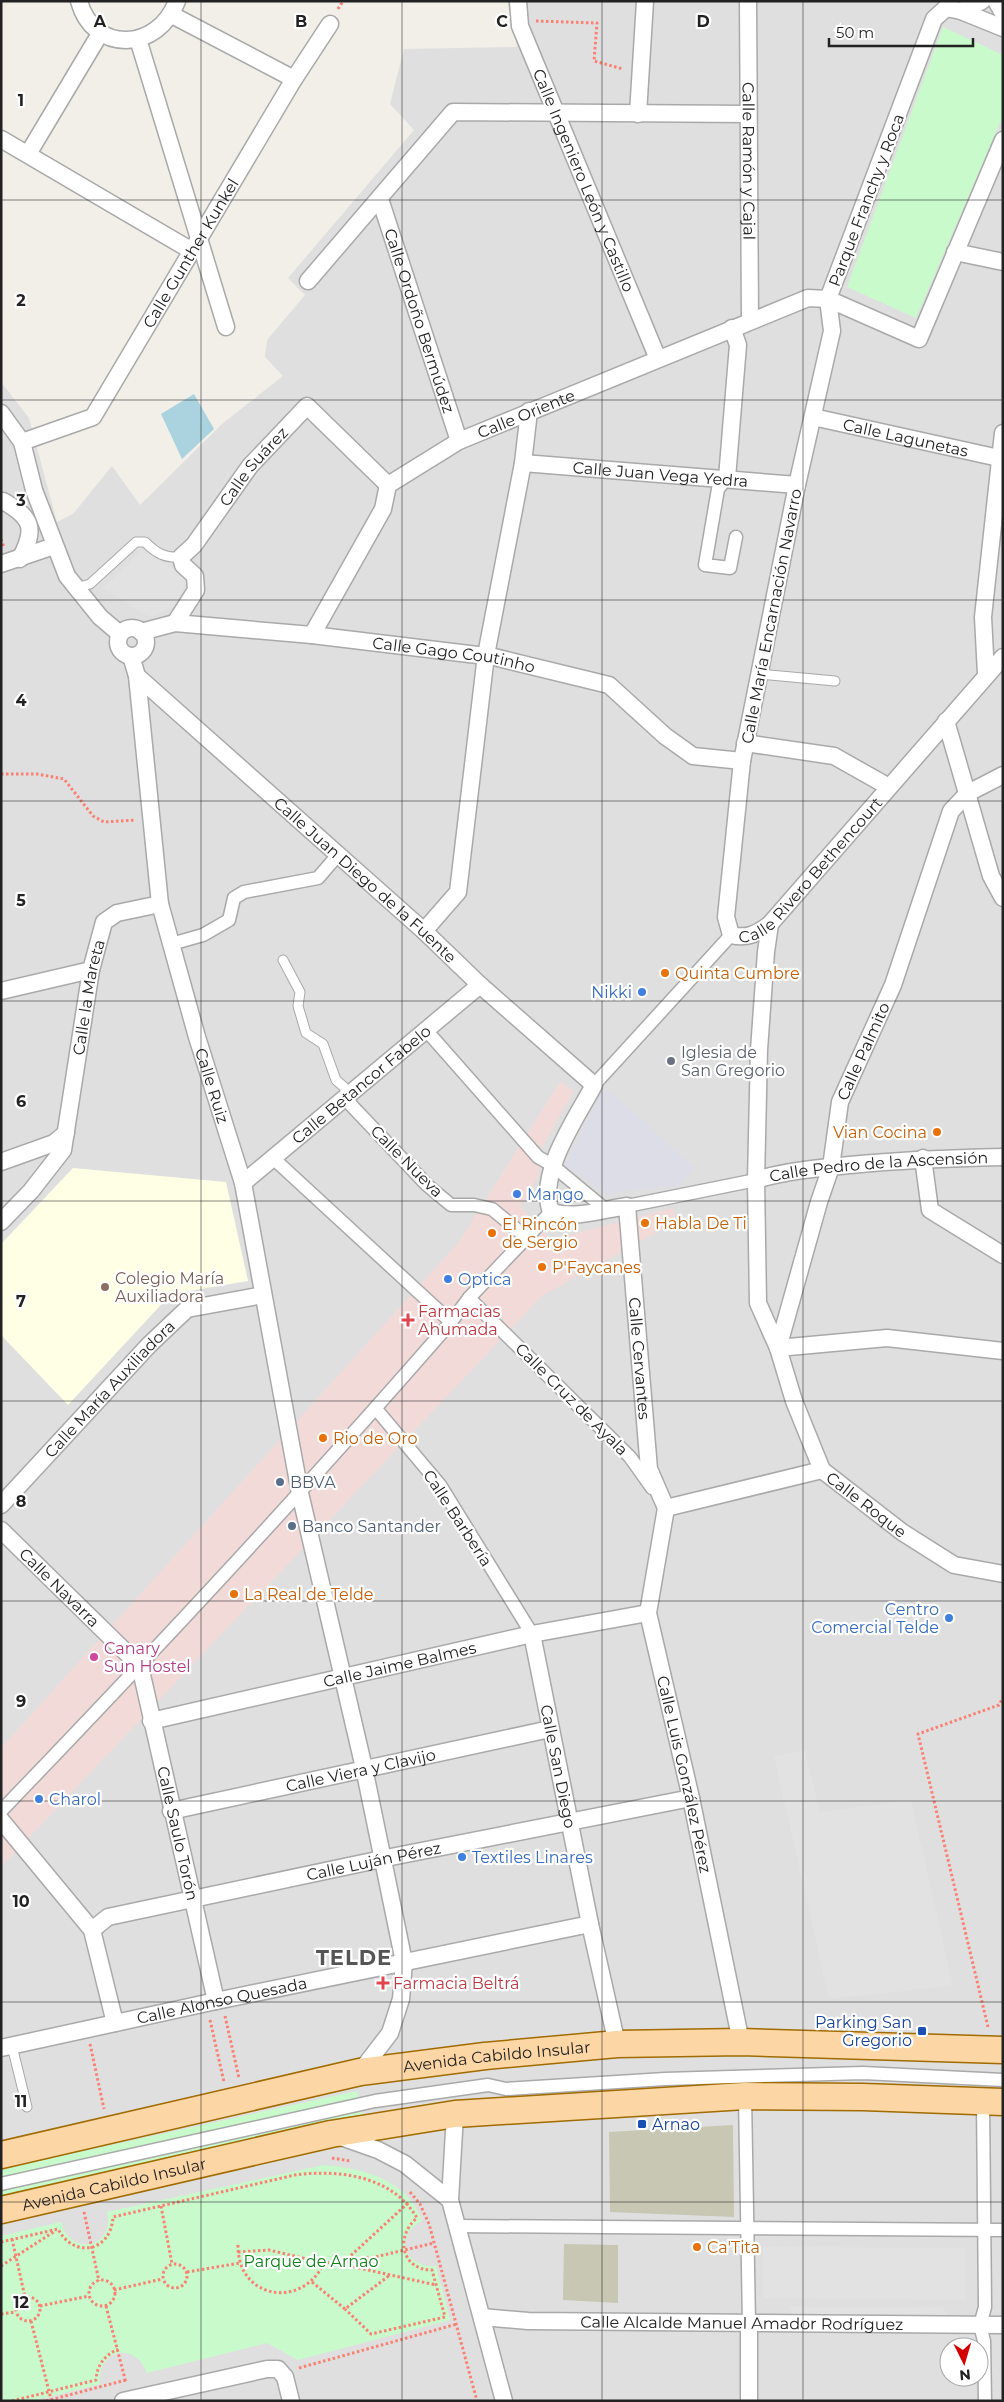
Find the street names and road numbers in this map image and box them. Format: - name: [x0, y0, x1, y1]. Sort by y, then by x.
- street label: Calle Ingeniero León y Castillo: [529, 66, 638, 295]
- street label: Calle Ramón y Cajal: [739, 82, 758, 240]
- street label: Parque Franchy y Roca: [825, 111, 908, 289]
- street label: Calle Gunther Kunkel: [139, 175, 243, 332]
- street label: Calle Ordoño Bermúdez: [380, 226, 458, 416]
- street label: Calle Oriente: [475, 386, 578, 442]
- street label: Calle Lagunetas: [841, 415, 970, 461]
- street label: Calle Suárez: [216, 423, 292, 510]
- street label: Calle Juan Vega Yedra: [572, 458, 749, 491]
- street label: Calle María Encarnación Navarro: [737, 487, 806, 745]
- street label: Calle Gago Coutinho: [371, 633, 537, 677]
- street label: Calle Juan Diego de la Fuente: [270, 793, 460, 967]
- street label: Calle Rivero Bethencourt: [738, 793, 887, 947]
- street label: Calle la Mareta: [69, 937, 109, 1057]
- street label: Calle Palmito: [833, 999, 894, 1103]
- street label: Calle Betancor Fabelo: [288, 1021, 435, 1148]
- street label: Calle Ruiz: [191, 1046, 233, 1126]
- street label: Calle Nueva: [367, 1121, 447, 1201]
- street label: Calle Pedro de la Ascensión: [768, 1148, 988, 1186]
- street label: Calle Cervantes: [625, 1296, 654, 1421]
- street label: Calle María Auxiliadora: [41, 1317, 179, 1462]
- street label: Calle Cruz de Ayala: [511, 1339, 632, 1460]
- street label: Calle Barbería: [419, 1466, 496, 1570]
- street label: Calle Roque: [822, 1468, 910, 1542]
- street label: Calle Navarra: [15, 1544, 103, 1631]
- street label: Calle Jaime Balmes: [321, 1638, 478, 1691]
- street label: Calle Luis González Pérez: [653, 1674, 715, 1875]
- street label: Calle San Diego: [536, 1703, 580, 1830]
- street label: Calle Viera y Clavijo: [284, 1745, 437, 1796]
- street label: Calle Saulo Torón: [153, 1764, 202, 1902]
- street label: Calle Luján Pérez: [305, 1838, 443, 1885]
- street label: Calle Alonso Quesada: [135, 1974, 309, 2028]
- street label: Avenida Cabildo Insular: [402, 2037, 591, 2076]
- street label: Avenida Cabildo Insular: [20, 2154, 208, 2215]
- street label: Calle Alcalde Manuel Amador Rodríguez: [580, 2312, 903, 2334]

